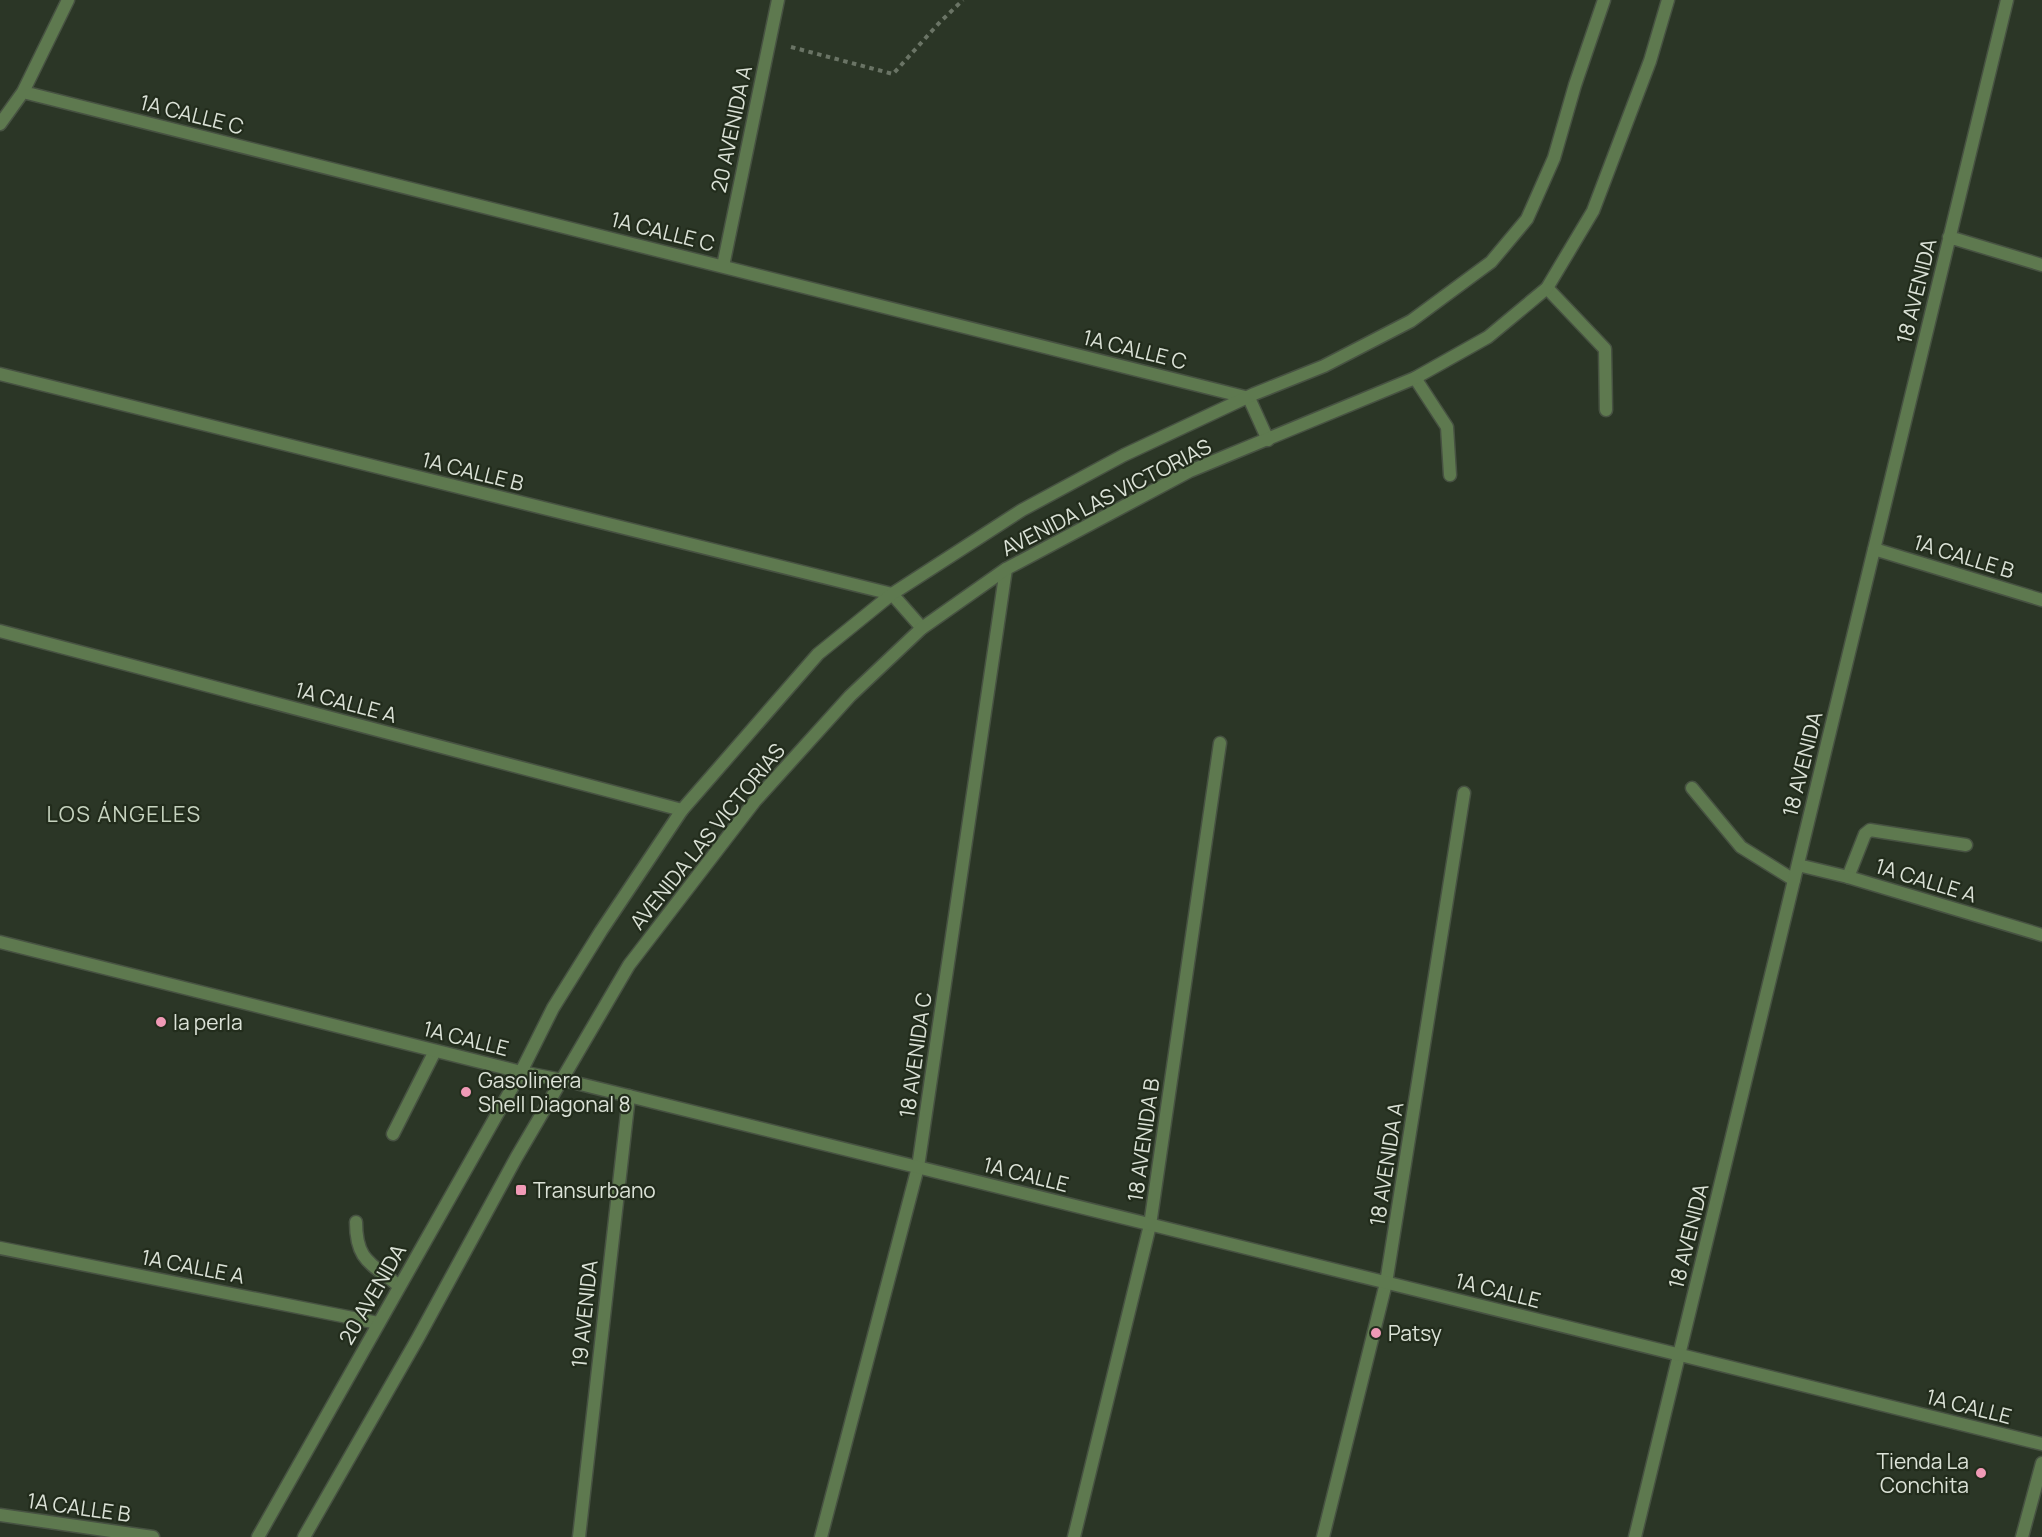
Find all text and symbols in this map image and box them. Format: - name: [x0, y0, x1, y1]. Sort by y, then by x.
- street label: 20 AVENIDA A: [704, 63, 758, 195]
- street label: 1A CALLE C: [137, 88, 247, 140]
- street label: 1A CALLE C: [608, 205, 718, 257]
- street label: 18 AVENIDA: [1889, 236, 1943, 346]
- street label: 1A CALLE C: [1080, 323, 1190, 375]
- street label: AVENIDA LAS VICTORIAS: [996, 432, 1216, 562]
- street label: 1A CALLE B: [419, 445, 527, 497]
- street label: 1A CALLE B: [1910, 527, 2018, 585]
- street label: 1A CALLE A: [292, 675, 400, 729]
- street label: 18 AVENIDA: [1775, 709, 1829, 819]
- street label: AVENIDA LAS VICTORIAS: [623, 737, 791, 935]
- district label: LOS ÁNGELES: [47, 799, 201, 829]
- street label: 1A CALLE A: [1872, 851, 1980, 909]
- street label: 18 AVENIDA C: [892, 990, 938, 1120]
- place label: la perla: [173, 1008, 243, 1036]
- street label: 1A CALLE: [420, 1014, 512, 1062]
- marker: la perla: [154, 1015, 168, 1029]
- place label: Gasolinera Shell Diagonal 8: [478, 1066, 631, 1118]
- street label: 18 AVENIDA B: [1120, 1076, 1166, 1204]
- marker: Gasolinera Shell Diagonal 8: [459, 1085, 473, 1099]
- street label: 18 AVENIDA A: [1362, 1100, 1410, 1228]
- street label: 1A CALLE: [980, 1150, 1072, 1198]
- place label: Transurbano: [533, 1176, 656, 1204]
- street label: 18 AVENIDA: [1661, 1181, 1715, 1291]
- marker: Transurbano: [514, 1183, 528, 1197]
- street label: 20 AVENIDA: [332, 1239, 412, 1349]
- street label: 1A CALLE A: [139, 1242, 247, 1290]
- street label: 19 AVENIDA: [564, 1259, 604, 1369]
- street label: 1A CALLE: [1452, 1266, 1544, 1314]
- place label: Patsy: [1388, 1319, 1442, 1347]
- marker: Patsy: [1369, 1326, 1383, 1340]
- street label: 1A CALLE: [1923, 1382, 2015, 1430]
- place label: Tienda La Conchita: [1877, 1447, 1969, 1499]
- marker: Tienda La Conchita: [1974, 1466, 1988, 1480]
- street label: 1A CALLE B: [26, 1486, 133, 1528]

